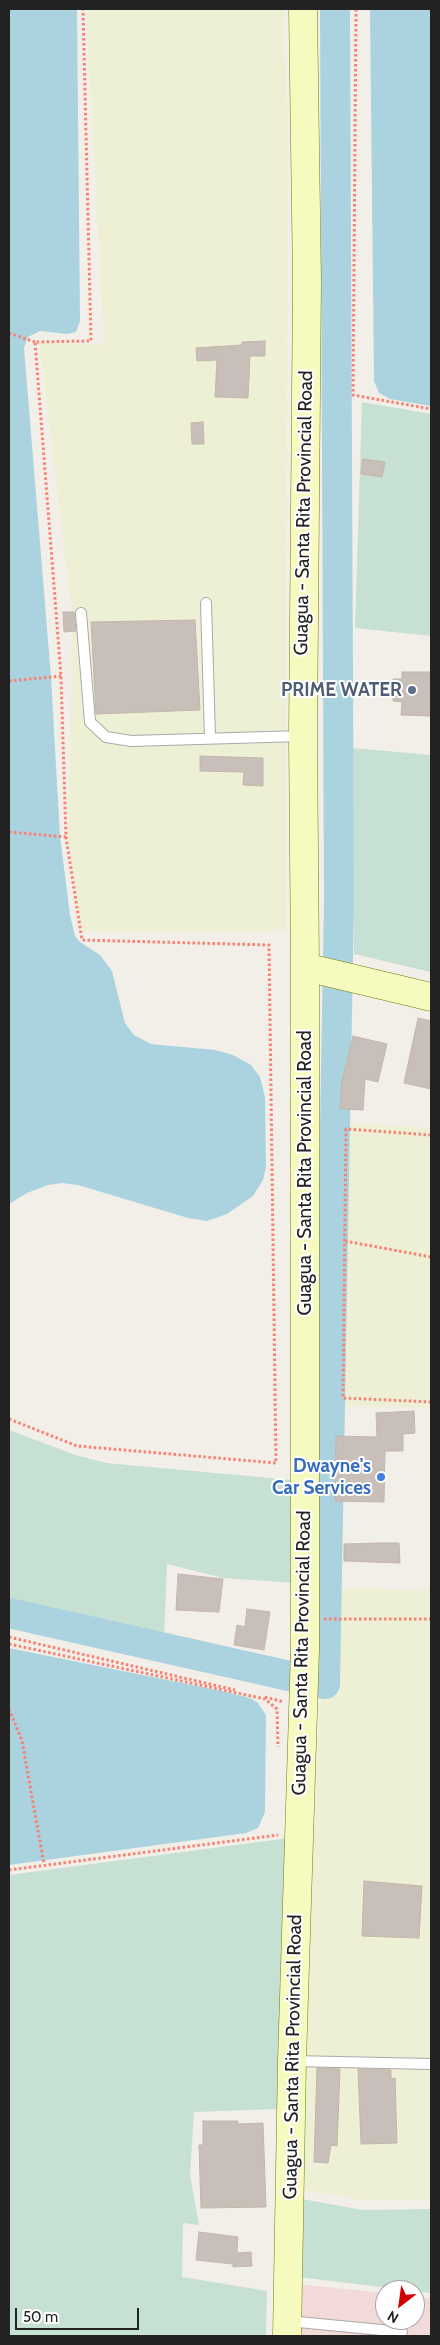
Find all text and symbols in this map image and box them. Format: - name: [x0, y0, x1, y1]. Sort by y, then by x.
- street label: Guagua - Santa Rita Provincial Road: [290, 370, 318, 656]
- place label: PRIME WATER: [281, 679, 402, 701]
- marker: PRIME WATER: [406, 684, 418, 696]
- street label: Guagua - Santa Rita Provincial Road: [294, 1031, 316, 1315]
- place label: Dwayne's Car Services: [272, 1455, 371, 1499]
- marker: Dwayne's Car Services: [375, 1471, 387, 1483]
- street label: Guagua - Santa Rita Provincial Road: [288, 1510, 316, 1796]
- street label: Guagua - Santa Rita Provincial Road: [279, 1914, 307, 2200]
- north arrow: [375, 2280, 425, 2330]
- scale bar: [18, 2298, 141, 2330]
- text: N: [384, 2307, 402, 2327]
- text: 50 m: [23, 2308, 58, 2326]

